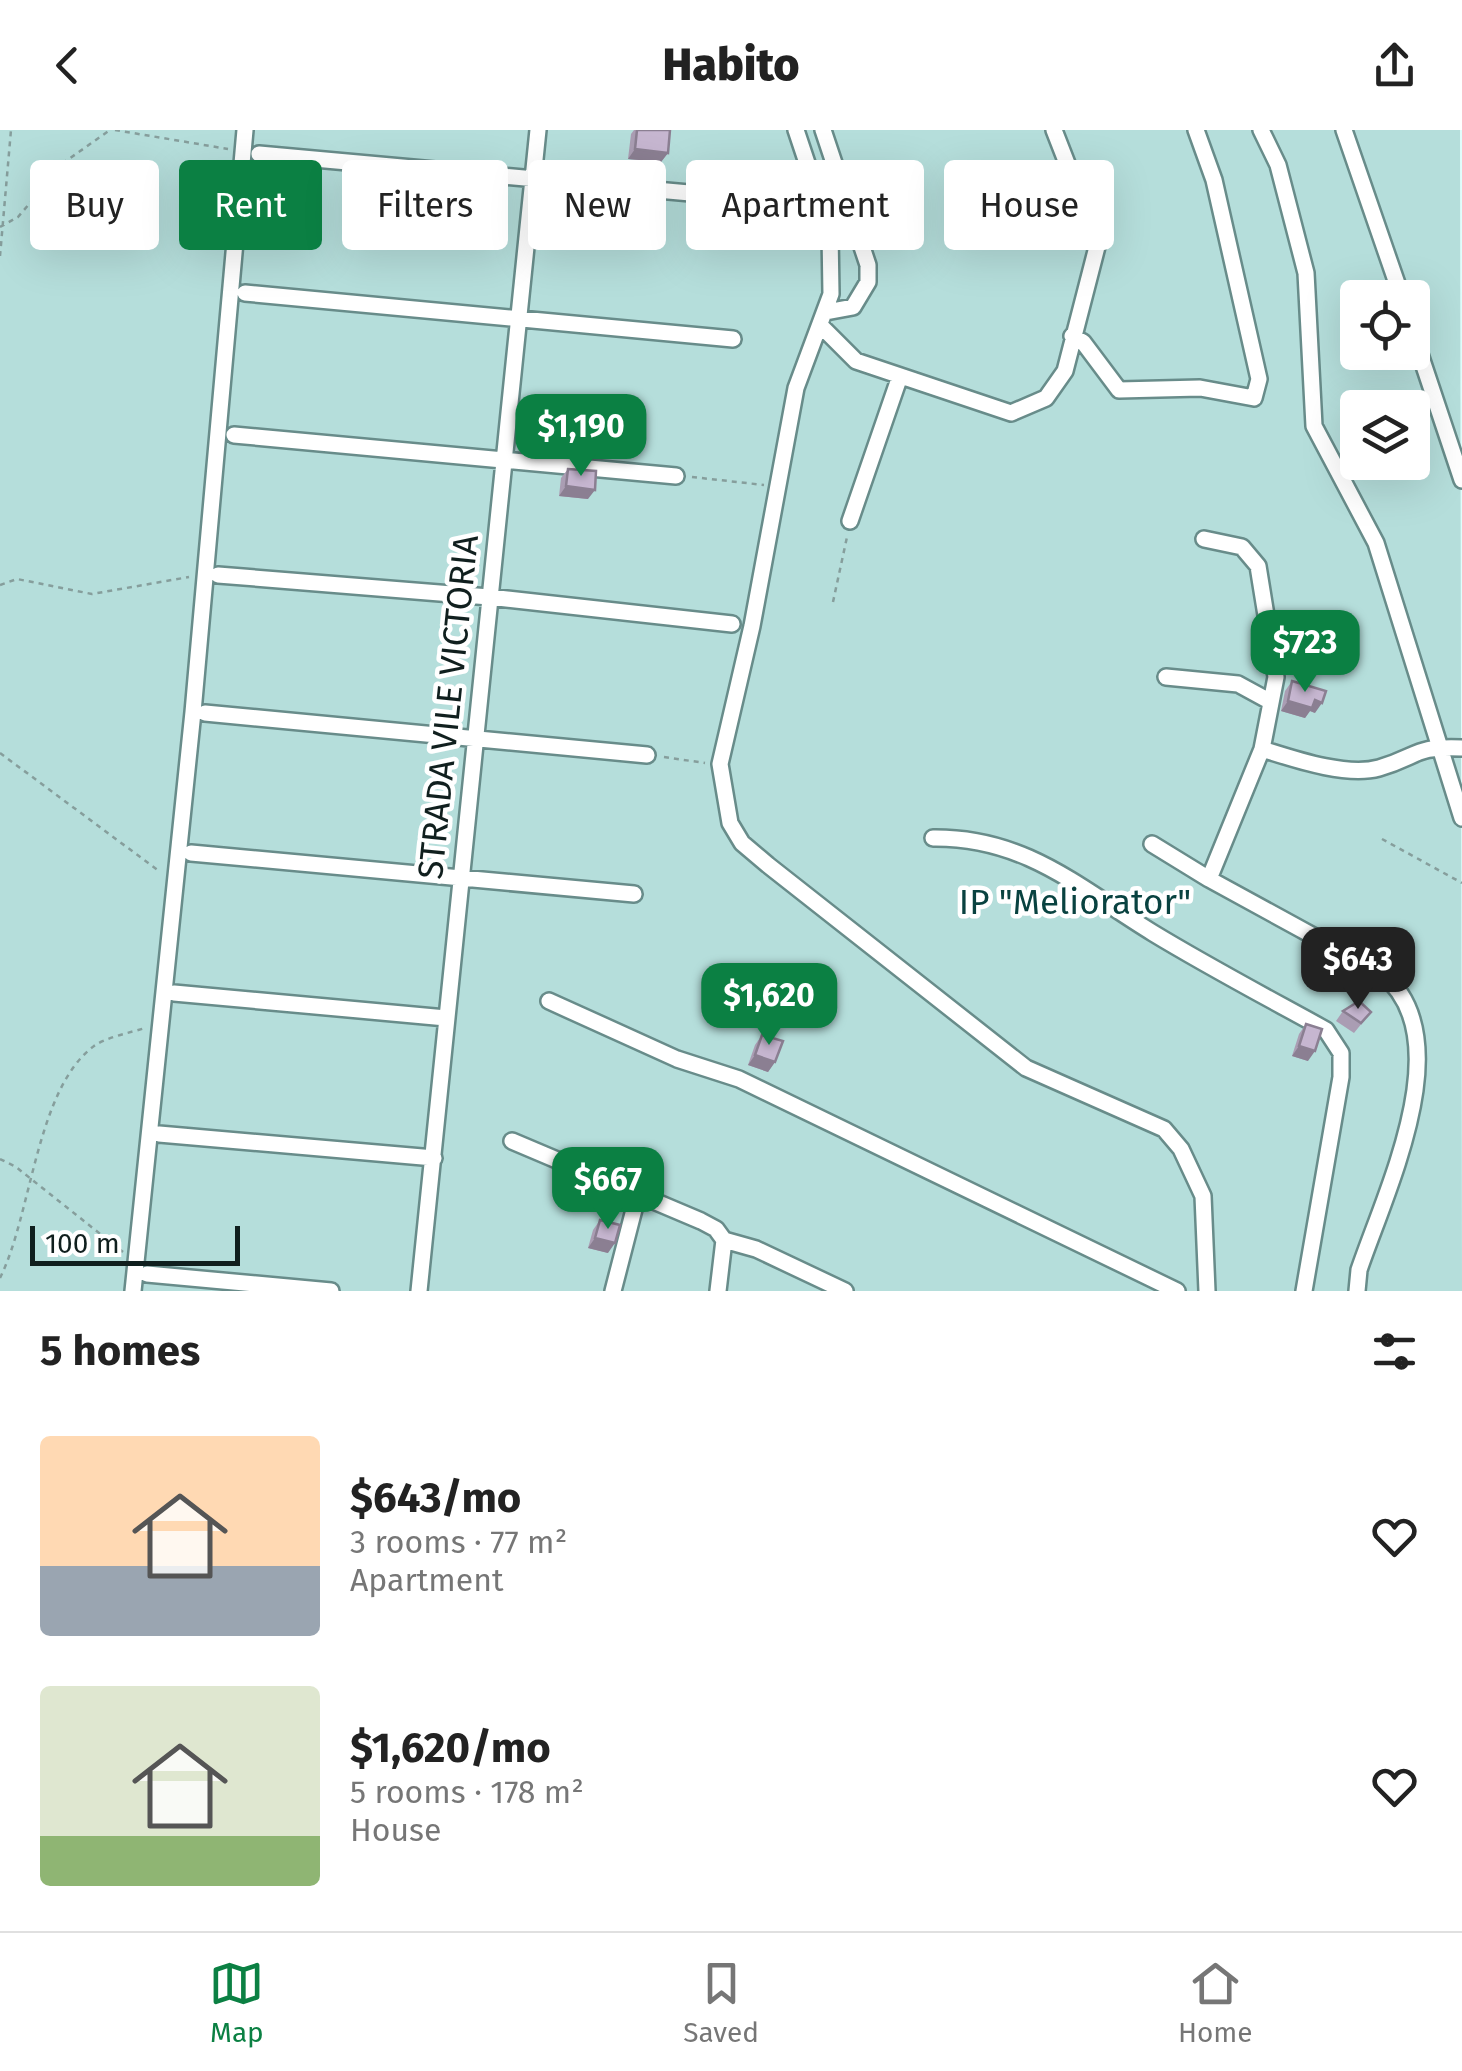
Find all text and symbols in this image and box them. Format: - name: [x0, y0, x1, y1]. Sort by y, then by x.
- icon: back: [40, 38, 95, 93]
- text: Habito: [662, 38, 800, 92]
- icon: share: [1367, 38, 1422, 93]
- chip: Buy: [30, 160, 159, 250]
- chip: Rent: [179, 160, 322, 250]
- chip: Filters: [342, 160, 508, 250]
- chip: New: [528, 160, 666, 250]
- chip: Apartment: [686, 160, 924, 250]
- chip: House: [944, 160, 1114, 250]
- map controls: [1340, 280, 1430, 480]
- button: locate: [1340, 280, 1430, 370]
- button: layers: [1340, 390, 1430, 480]
- pin: $1,190: [500, 394, 662, 479]
- text: $1,190: [537, 407, 625, 445]
- street label: STRADA VILE VICTORIA: [409, 533, 487, 881]
- pin: $723: [1246, 610, 1364, 695]
- text: $723: [1273, 623, 1337, 661]
- park label: IP "Meliorator": [959, 881, 1191, 923]
- pin: $643: [1299, 927, 1417, 1012]
- text: $643: [1323, 940, 1393, 978]
- pin: $1,620: [688, 963, 850, 1048]
- text: $1,620: [723, 976, 815, 1014]
- pin: $667: [549, 1147, 667, 1232]
- text: $667: [574, 1160, 642, 1198]
- scale bar: [30, 1221, 240, 1266]
- text: 100 m: [45, 1227, 120, 1260]
- icon: filters: [1367, 1324, 1422, 1379]
- text: 5 homes: [40, 1326, 200, 1376]
- text: $643/mo: [350, 1473, 521, 1523]
- icon: home: [120, 1476, 240, 1596]
- icon: heart: [1367, 1509, 1422, 1564]
- text: 3 rooms · 77 m²: [350, 1523, 567, 1561]
- text: Apartment: [350, 1561, 504, 1599]
- text: $1,620/mo: [350, 1723, 551, 1773]
- icon: home: [120, 1726, 240, 1846]
- icon: heart: [1367, 1759, 1422, 1814]
- text: 5 rooms · 178 m²: [350, 1773, 584, 1811]
- text: House: [350, 1811, 441, 1849]
- tab: Map: [209, 1956, 264, 2049]
- tab: Saved: [683, 1956, 759, 2049]
- tab: Home: [1178, 1956, 1253, 2049]

